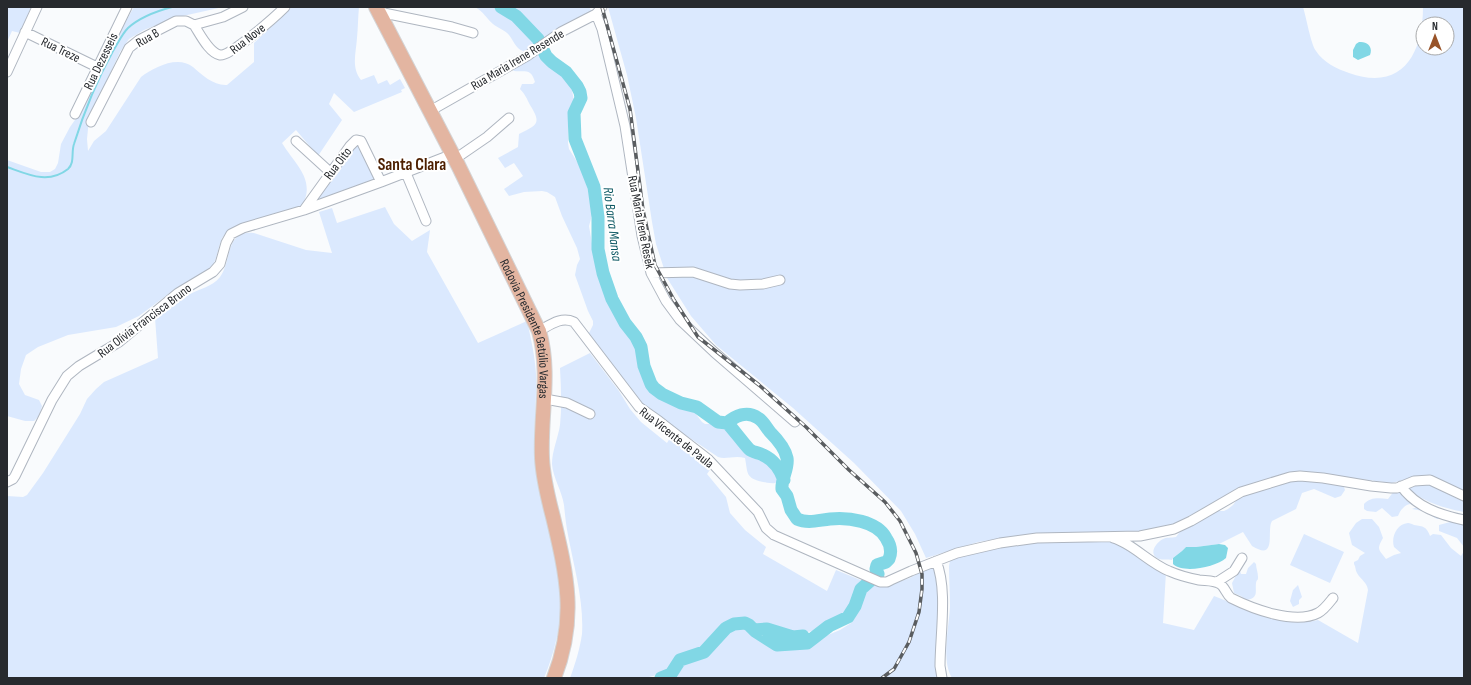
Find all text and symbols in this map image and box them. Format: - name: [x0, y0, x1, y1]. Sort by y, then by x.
- north arrow: [1415, 16, 1455, 56]
- street label: Rua Nove: [227, 20, 269, 58]
- text: N: [1432, 20, 1438, 33]
- street label: Rua B: [133, 25, 162, 51]
- street label: Rua Maria Irene Resende: [468, 26, 567, 94]
- street label: Rua Dezesseis: [80, 30, 122, 93]
- street label: Rua Treze: [38, 34, 83, 66]
- street label: Rua Oito: [320, 144, 355, 183]
- district label: Santa Clara: [378, 155, 446, 175]
- street label: Rua Maria Irene Resek: [624, 174, 658, 270]
- water label: Rio Barra Mansa: [600, 186, 626, 262]
- street label: Rodovia Presidente Getúlio Vargas: [496, 256, 552, 399]
- street label: Rua Olívia Francisca Bruno: [94, 280, 195, 361]
- street label: Rua Vicente de Paula: [636, 404, 717, 472]

